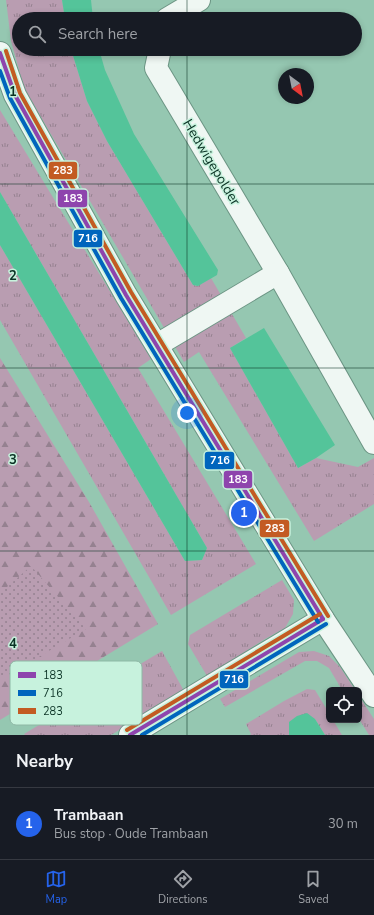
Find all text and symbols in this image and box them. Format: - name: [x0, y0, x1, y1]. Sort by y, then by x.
- search box: [12, 12, 362, 56]
- icon: search: [26, 23, 48, 45]
- text: Search here: [58, 24, 138, 44]
- north arrow: [278, 68, 314, 104]
- text: 1: [9, 83, 17, 101]
- street label: Hedwigepolder: [178, 116, 245, 209]
- line badge: 283: [48, 161, 78, 180]
- text: 283: [53, 163, 73, 178]
- line badge: 183: [57, 189, 88, 208]
- text: 183: [63, 191, 83, 206]
- line badge: 716: [73, 229, 103, 248]
- text: 716: [78, 231, 98, 246]
- text: 2: [9, 267, 17, 285]
- your location: [177, 403, 197, 423]
- text: 3: [9, 451, 17, 469]
- line badge: 716: [204, 451, 235, 470]
- text: 716: [210, 453, 230, 468]
- line badge: 183: [223, 470, 253, 489]
- text: 183: [228, 472, 248, 487]
- pin: 1: [231, 498, 257, 528]
- line badge: 283: [259, 519, 290, 538]
- text: 283: [265, 521, 285, 536]
- text: 4: [9, 635, 17, 653]
- legend: [10, 661, 142, 725]
- text: 183: [43, 668, 63, 683]
- line badge: 716: [219, 670, 249, 689]
- text: 716: [224, 672, 244, 687]
- text: 716: [43, 686, 63, 701]
- map controls: [326, 687, 362, 723]
- button: locate: [326, 687, 362, 723]
- text: 283: [43, 704, 63, 719]
- text: Nearby: [16, 750, 73, 773]
- text: Trambaan: [54, 805, 124, 825]
- text: 1: [25, 815, 33, 833]
- text: 30 m: [328, 815, 358, 833]
- text: Bus stop · Oude Trambaan: [54, 825, 208, 843]
- tab: Map: [45, 868, 67, 907]
- tab: Directions: [158, 868, 208, 907]
- tab: Saved: [298, 868, 329, 907]

